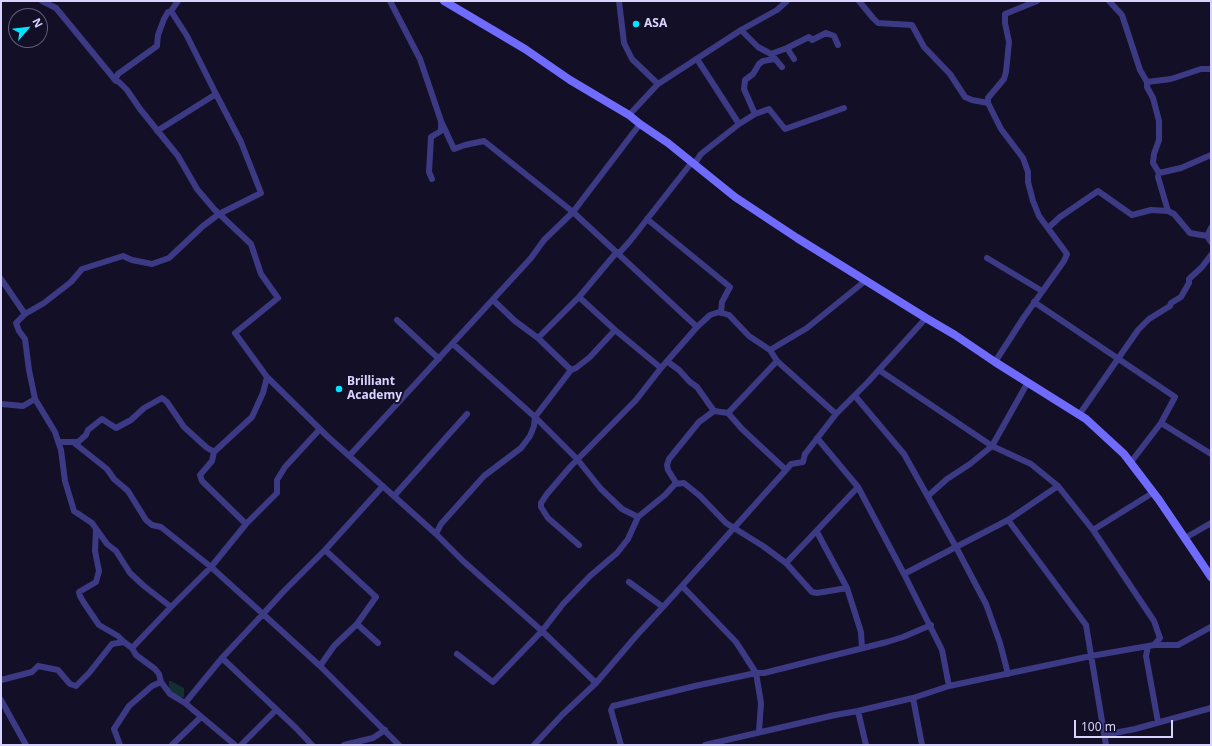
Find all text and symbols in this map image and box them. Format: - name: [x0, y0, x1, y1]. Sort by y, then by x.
- north arrow: [8, 8, 48, 48]
- text: N: [29, 15, 47, 30]
- place label: ASA: [644, 17, 667, 31]
- marker: ASA: [631, 19, 641, 29]
- place label: Brilliant Academy: [347, 375, 402, 403]
- marker: Brilliant Academy: [334, 384, 344, 394]
- scale bar: [1076, 712, 1175, 738]
- text: 100 m: [1081, 718, 1116, 735]

